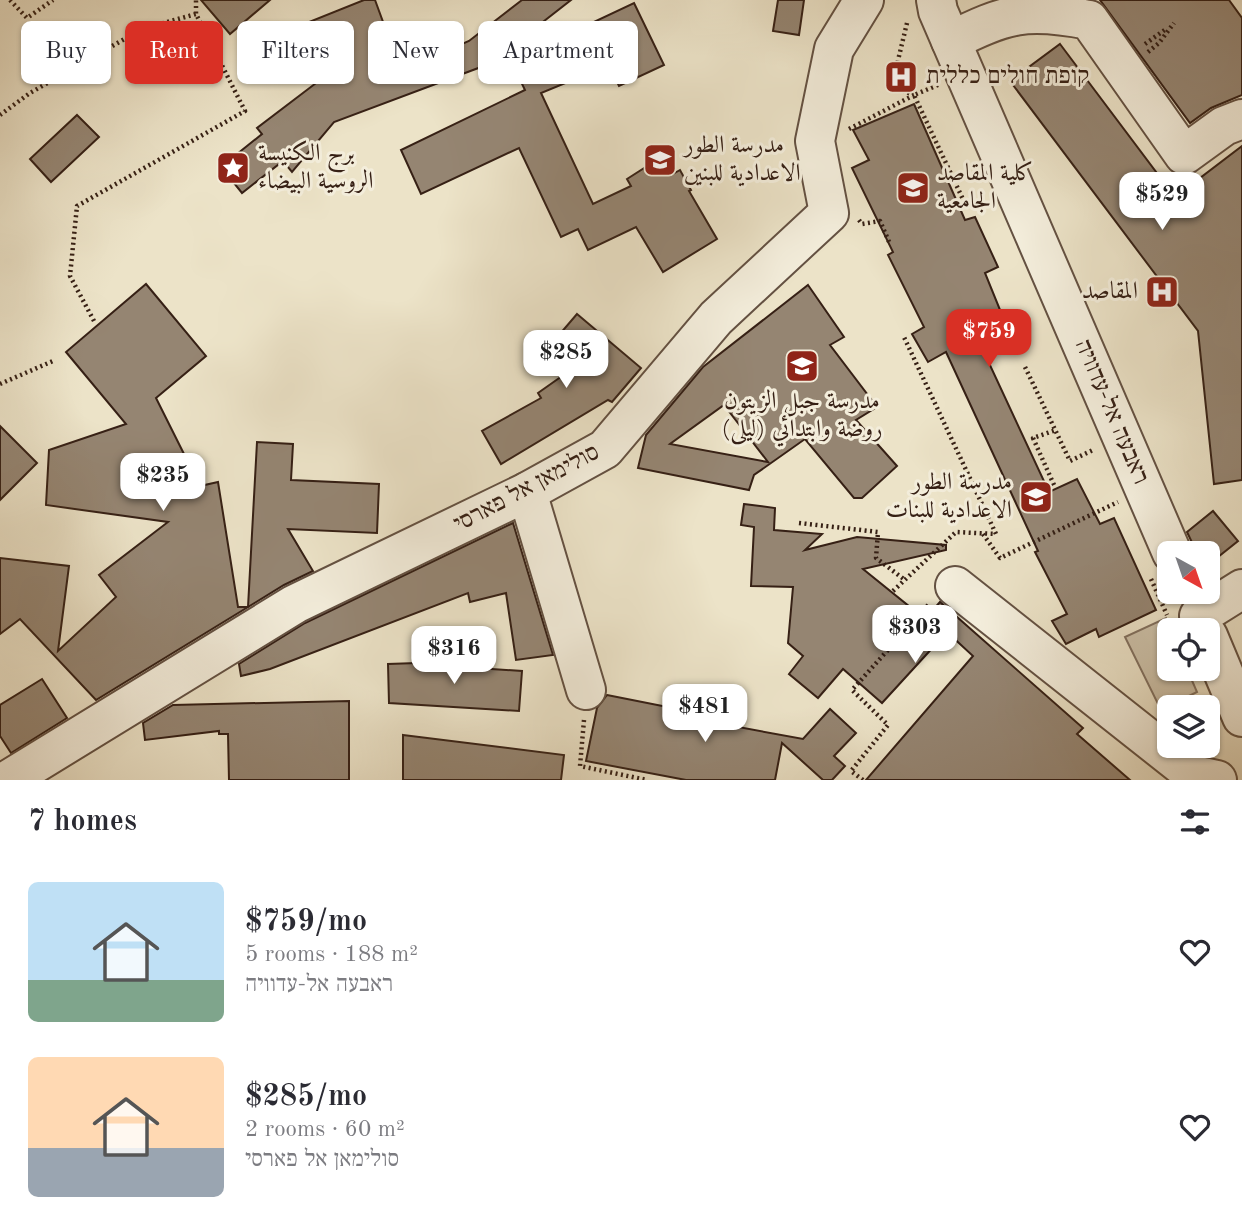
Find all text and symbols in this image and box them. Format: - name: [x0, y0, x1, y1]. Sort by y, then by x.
- chip: Buy: [21, 21, 111, 84]
- chip: Rent: [125, 21, 223, 84]
- chip: Filters: [237, 21, 354, 84]
- chip: New: [368, 21, 464, 84]
- chip: Apartment: [478, 21, 638, 84]
- hospital icon: קופת חולים כללית: [882, 58, 920, 96]
- place label: קופת חולים כללית: [926, 63, 1089, 89]
- place label: مدرسة الطور الاعدادية للبنين: [682, 134, 801, 187]
- place label: برج الكنيسة الروسية البيضاء: [258, 140, 373, 194]
- school or university icon: مدرسة الطور الاعدادية للبنين: [641, 141, 679, 179]
- place icon: برج الكنيسة الروسية البيضاء: [214, 149, 252, 187]
- place label: كلية المقاصد الجامعية: [937, 161, 1034, 214]
- school or university icon: كلية المقاصد الجامعية: [894, 169, 932, 207]
- pin: $529: [1121, 173, 1203, 232]
- text: $529: [1135, 183, 1189, 206]
- hospital icon: المقاصد: [1143, 273, 1181, 311]
- place label: المقاصد: [1082, 280, 1138, 304]
- pin: $759: [948, 310, 1030, 369]
- text: $759: [962, 320, 1016, 343]
- pin: $285: [525, 330, 607, 390]
- street label: ראבעה אל-עדוויה: [1070, 335, 1154, 488]
- text: $285: [539, 341, 593, 364]
- school or university icon: مدرسة جبل الزيتون (ليلى) روضة وابتدائي: [783, 347, 821, 385]
- place label: مدرسة جبل الزيتون (ليلى) روضة وابتدائي: [721, 389, 883, 447]
- street label: סולימאן אל פארסי: [449, 439, 604, 537]
- pin: $235: [122, 454, 204, 513]
- text: $235: [136, 464, 190, 487]
- place label: مدرسة الطور الاعدادية للبنات: [886, 471, 1012, 524]
- school or university icon: مدرسة الطور الاعدادية للبنات: [1017, 478, 1055, 516]
- north arrow: [1157, 541, 1220, 604]
- map controls: [1157, 541, 1220, 758]
- pin: $303: [874, 606, 956, 665]
- text: $303: [888, 616, 942, 639]
- button: locate: [1157, 618, 1220, 681]
- pin: $316: [413, 626, 495, 686]
- text: $316: [427, 637, 481, 660]
- pin: $481: [664, 684, 746, 744]
- text: $481: [678, 695, 732, 718]
- button: layers: [1157, 695, 1220, 758]
- icon: filters: [1176, 803, 1214, 841]
- text: 7 homes: [28, 807, 137, 837]
- text: $759/mo: [245, 907, 367, 937]
- icon: home: [84, 910, 168, 994]
- icon: heart: [1176, 933, 1214, 971]
- text: 5 rooms · 188 m²: [245, 943, 418, 966]
- text: ראבעה אל-עדוויה: [245, 973, 393, 996]
- text: $285/mo: [245, 1082, 367, 1112]
- icon: home: [84, 1085, 168, 1169]
- icon: heart: [1176, 1108, 1214, 1146]
- text: 2 rooms · 60 m²: [245, 1118, 405, 1141]
- text: סולימאן אל פארסי: [245, 1148, 399, 1171]

